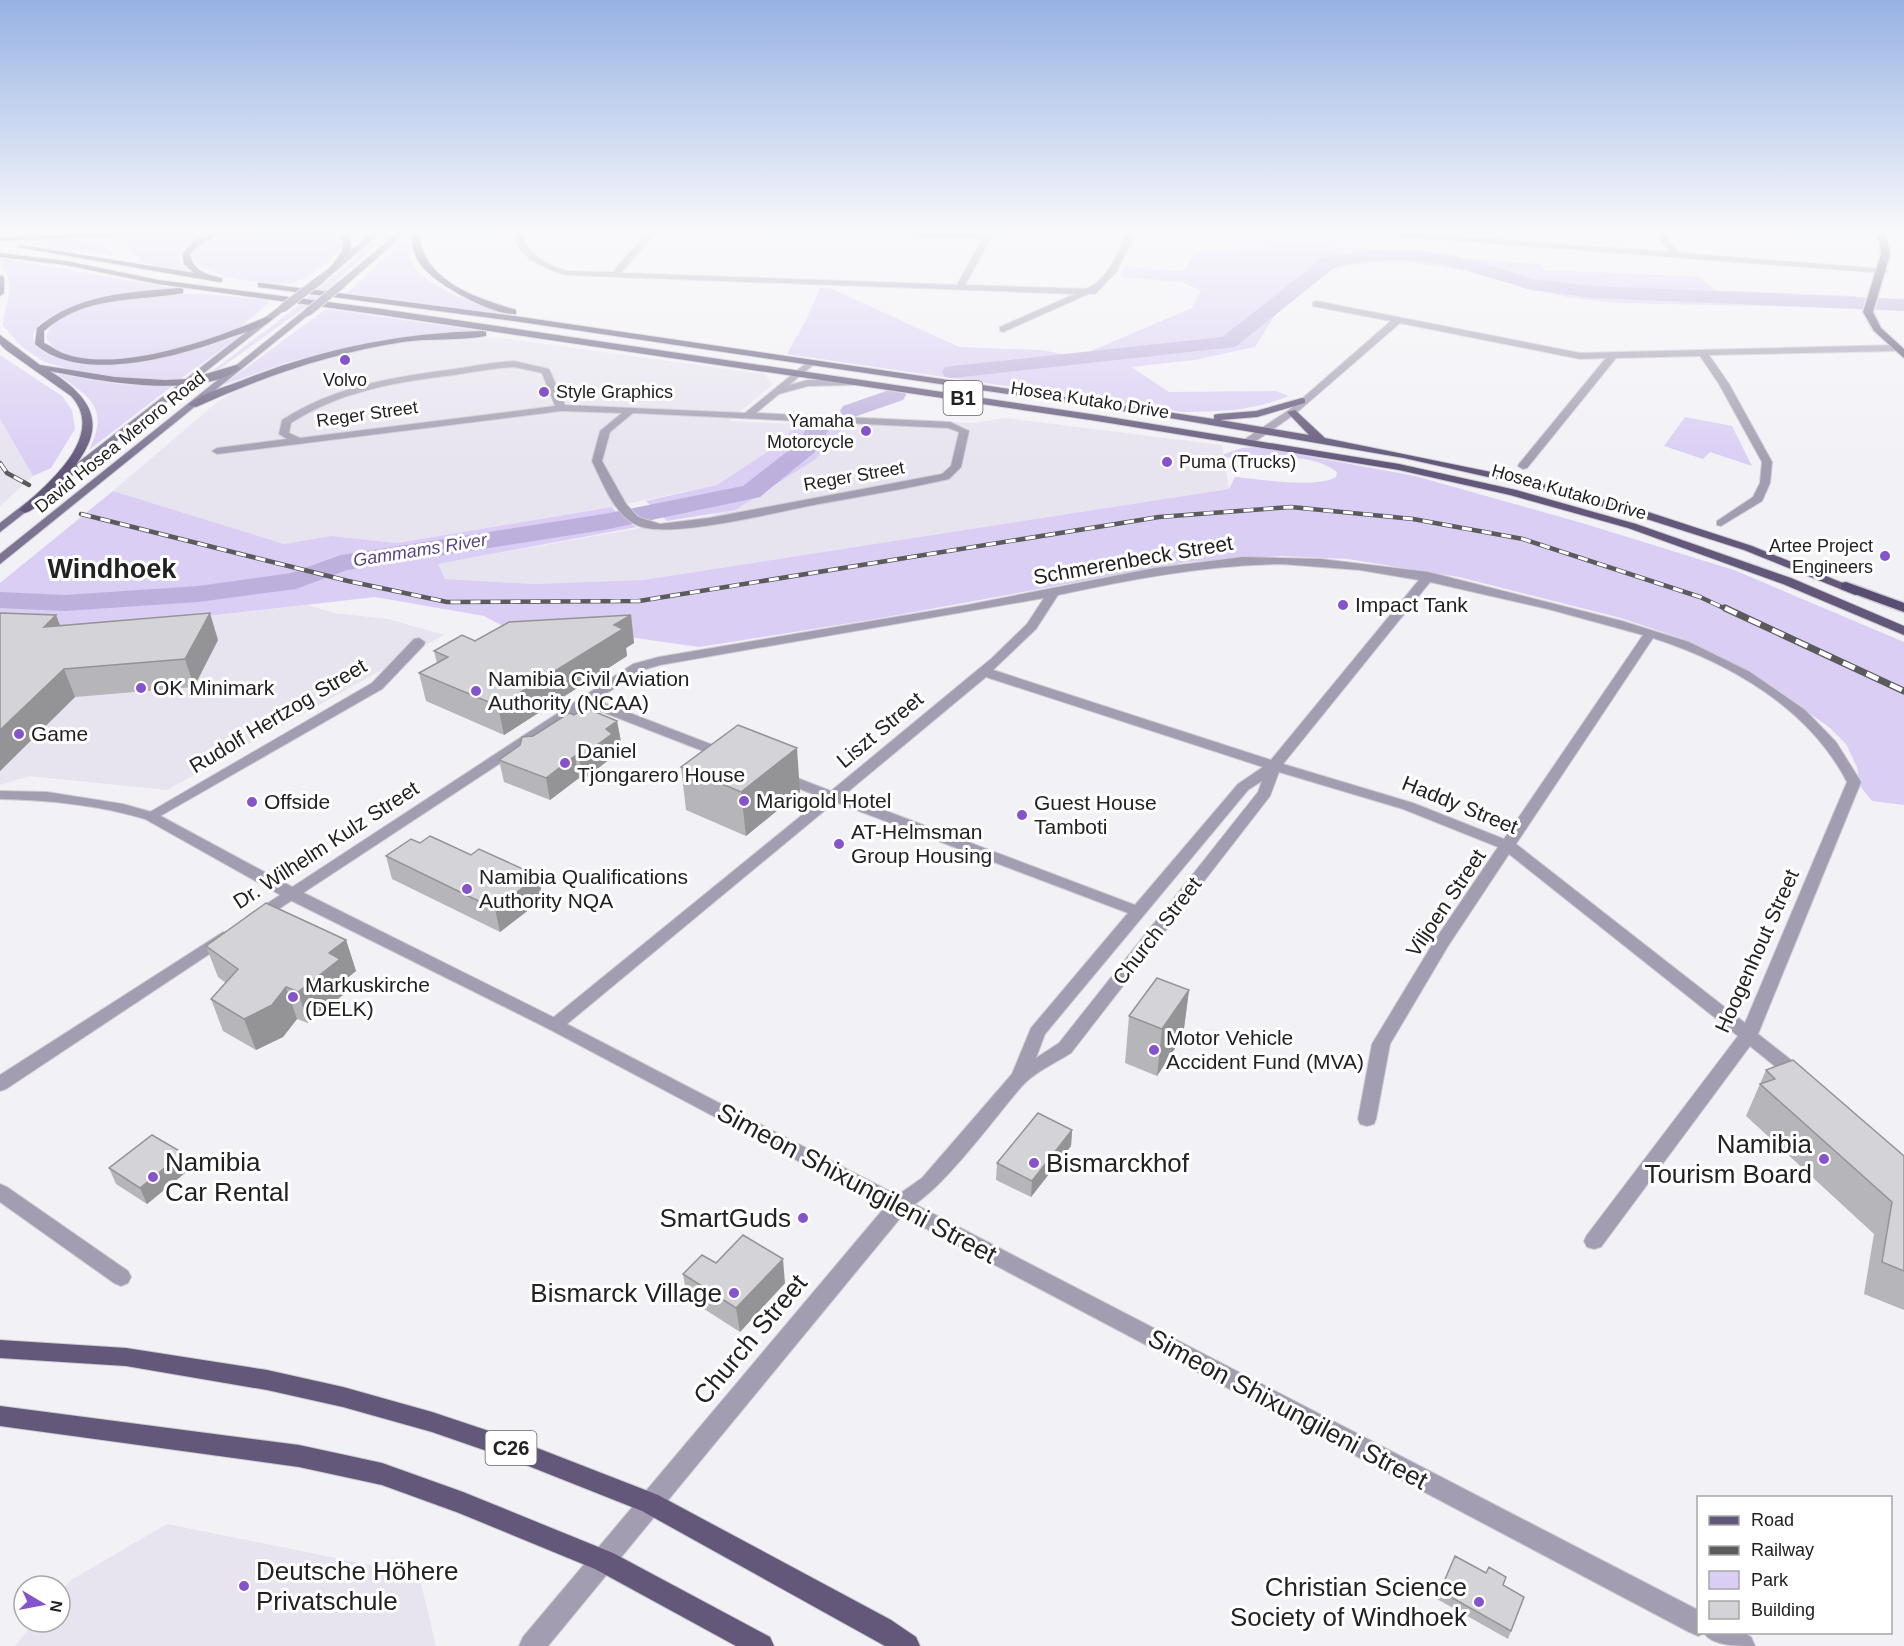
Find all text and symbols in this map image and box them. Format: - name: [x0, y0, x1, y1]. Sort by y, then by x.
- marker: Volvo: [338, 353, 352, 367]
- street label: David Hosea Meroro Road: [31, 367, 209, 517]
- place label: Volvo: [323, 370, 367, 390]
- street label: Hosea Kutako Drive: [1009, 378, 1171, 422]
- road number: B1: [944, 381, 982, 415]
- place label: Style Graphics: [556, 382, 673, 402]
- marker: Style Graphics: [537, 385, 551, 399]
- street label: Reger Street: [315, 397, 419, 431]
- place label: Yamaha Motorcycle: [767, 411, 855, 452]
- marker: Yamaha Motorcycle: [859, 424, 873, 438]
- place label: Puma (Trucks): [1179, 452, 1296, 472]
- marker: Puma (Trucks): [1160, 455, 1174, 469]
- street label: Reger Street: [802, 457, 906, 495]
- street label: Hosea Kutako Drive: [1489, 460, 1649, 524]
- water label: Gammams River: [352, 529, 489, 570]
- street label: Schmerenbeck Street: [1031, 531, 1235, 588]
- place label: Artee Project Engineers: [1769, 536, 1873, 577]
- marker: Artee Project Engineers: [1878, 549, 1892, 563]
- district label: Windhoek: [48, 554, 177, 584]
- place label: Impact Tank: [1355, 593, 1468, 616]
- marker: Impact Tank: [1336, 598, 1350, 612]
- street label: Rudolf Hertzog Street: [185, 654, 370, 777]
- place label: Namibia Civil Aviation Authority (NCAA): [488, 667, 690, 714]
- place label: OK Minimark: [153, 676, 275, 699]
- marker: OK Minimark: [134, 681, 148, 695]
- marker: Namibia Civil Aviation Authority (NCAA): [469, 684, 483, 698]
- street label: Liszt Street: [832, 687, 927, 772]
- place label: Game: [31, 722, 88, 745]
- marker: Game: [12, 727, 26, 741]
- place label: Daniel Tjongarero House: [577, 739, 745, 786]
- marker: Daniel Tjongarero House: [558, 756, 572, 770]
- street label: Haddy Street: [1399, 771, 1521, 838]
- street label: Dr. Wilhelm Kulz Street: [229, 776, 423, 913]
- place label: Marigold Hotel: [756, 789, 891, 812]
- place label: Offside: [264, 790, 330, 813]
- place label: Guest House Tamboti: [1034, 791, 1157, 838]
- marker: Marigold Hotel: [737, 794, 751, 808]
- marker: Offside: [245, 795, 259, 809]
- marker: Guest House Tamboti: [1015, 808, 1029, 822]
- place label: AT-Helmsman Group Housing: [851, 820, 992, 867]
- marker: AT-Helmsman Group Housing: [832, 837, 846, 851]
- street label: Viljoen Street: [1401, 845, 1490, 961]
- place label: Namibia Qualifications Authority NQA: [479, 865, 688, 912]
- street label: Hoogenhout Street: [1710, 865, 1803, 1036]
- street label: Church Street: [1108, 872, 1206, 989]
- marker: Namibia Qualifications Authority NQA: [460, 882, 474, 896]
- place label: Markuskirche (DELK): [305, 973, 430, 1020]
- marker: Markuskirche (DELK): [286, 990, 300, 1004]
- place label: Motor Vehicle Accident Fund (MVA): [1166, 1026, 1364, 1073]
- marker: Motor Vehicle Accident Fund (MVA): [1147, 1043, 1161, 1057]
- street label: Simeon Shixungileni Street: [712, 1096, 1003, 1270]
- place label: Namibia Tourism Board: [1644, 1129, 1813, 1189]
- place label: Namibia Car Rental: [165, 1147, 289, 1207]
- place label: Bismarckhof: [1046, 1148, 1190, 1178]
- marker: Namibia Tourism Board: [1817, 1152, 1831, 1166]
- marker: Bismarckhof: [1027, 1156, 1041, 1170]
- marker: Namibia Car Rental: [146, 1170, 160, 1184]
- place label: SmartGuds: [660, 1203, 791, 1233]
- marker: SmartGuds: [796, 1211, 810, 1225]
- street label: Church Street: [687, 1267, 814, 1410]
- place label: Bismarck Village: [530, 1278, 722, 1308]
- marker: Bismarck Village: [727, 1286, 741, 1300]
- street label: Simeon Shixungileni Street: [1143, 1322, 1434, 1496]
- road number: C26: [486, 1431, 536, 1465]
- legend: [1697, 1496, 1892, 1634]
- text: Road: [1751, 1510, 1794, 1530]
- text: Railway: [1751, 1540, 1814, 1560]
- place label: Deutsche Höhere Privatschule: [256, 1556, 458, 1616]
- text: Park: [1751, 1570, 1789, 1590]
- place label: Christian Science Society of Windhoek: [1230, 1572, 1468, 1632]
- north arrow: [12, 1574, 72, 1634]
- marker: Deutsche Höhere Privatschule: [237, 1579, 251, 1593]
- marker: Christian Science Society of Windhoek: [1472, 1595, 1486, 1609]
- text: N: [47, 1599, 66, 1614]
- text: Building: [1751, 1600, 1815, 1620]

